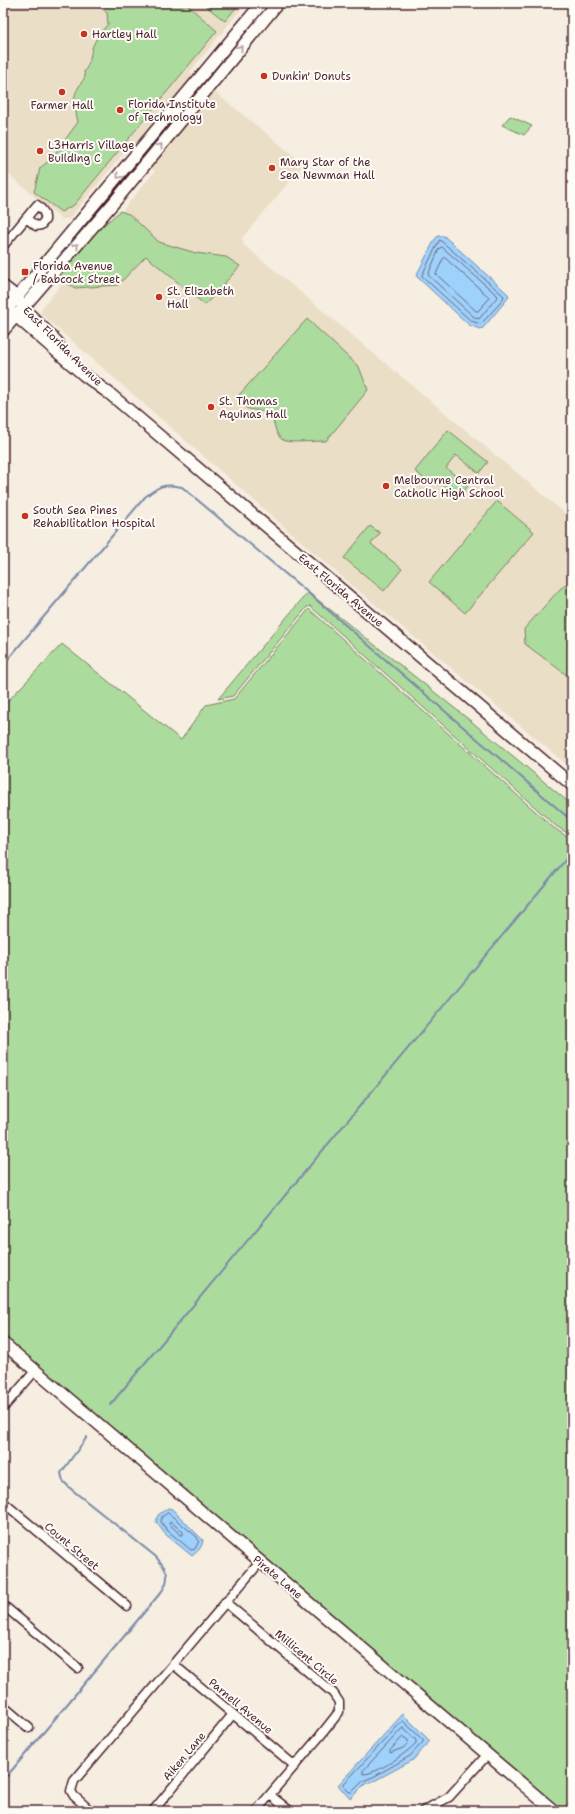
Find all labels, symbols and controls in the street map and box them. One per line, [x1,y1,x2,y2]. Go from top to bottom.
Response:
place label: Hartley Hall [92,27,158,42]
marker: Hartley Hall [79,29,89,39]
one-way arrow [236,46,243,53]
place label: Dunkin' Donuts [272,69,351,84]
marker: Dunkin' Donuts [259,71,269,81]
marker: Farmer Hall [57,87,67,97]
place label: Florida Institute of Technology [128,97,216,125]
place label: Farmer Hall [31,98,94,113]
marker: Florida Institute of Technology [115,105,125,115]
place label: L3Harris Village Building C [48,138,134,166]
one-way arrow [155,144,162,151]
marker: L3Harris Village Building C [35,146,45,156]
place label: Mary Star of the Sea Newman Hall [280,155,375,183]
marker: Mary Star of the Sea Newman Hall [267,163,277,173]
one-way arrow [116,171,123,178]
one-way arrow [71,243,79,251]
place label: Florida Avenue / Babcock Street [33,259,120,287]
marker: Florida Avenue / Babcock Street [20,267,30,277]
place label: St. Elizabeth Hall [167,284,234,312]
marker: St. Elizabeth Hall [154,292,164,302]
street label: East Florida Avenue [19,303,106,390]
place label: St. Thomas Aquinas Hall [219,394,287,422]
marker: St. Thomas Aquinas Hall [206,402,216,412]
place label: Melbourne Central Catholic High School [394,473,504,501]
marker: Melbourne Central Catholic High School [381,481,391,491]
place label: South Sea Pines Rehabilitation Hospital [33,503,156,531]
marker: South Sea Pines Rehabilitation Hospital [20,511,30,521]
street label: East Florida Avenue [295,550,387,631]
street label: Count Street [41,1519,102,1574]
street label: Pirate Lane [250,1552,306,1603]
street label: Millicent Circle [272,1626,342,1688]
street label: Parnell Avenue [205,1675,276,1738]
street label: Aiken Lane [160,1729,209,1784]

